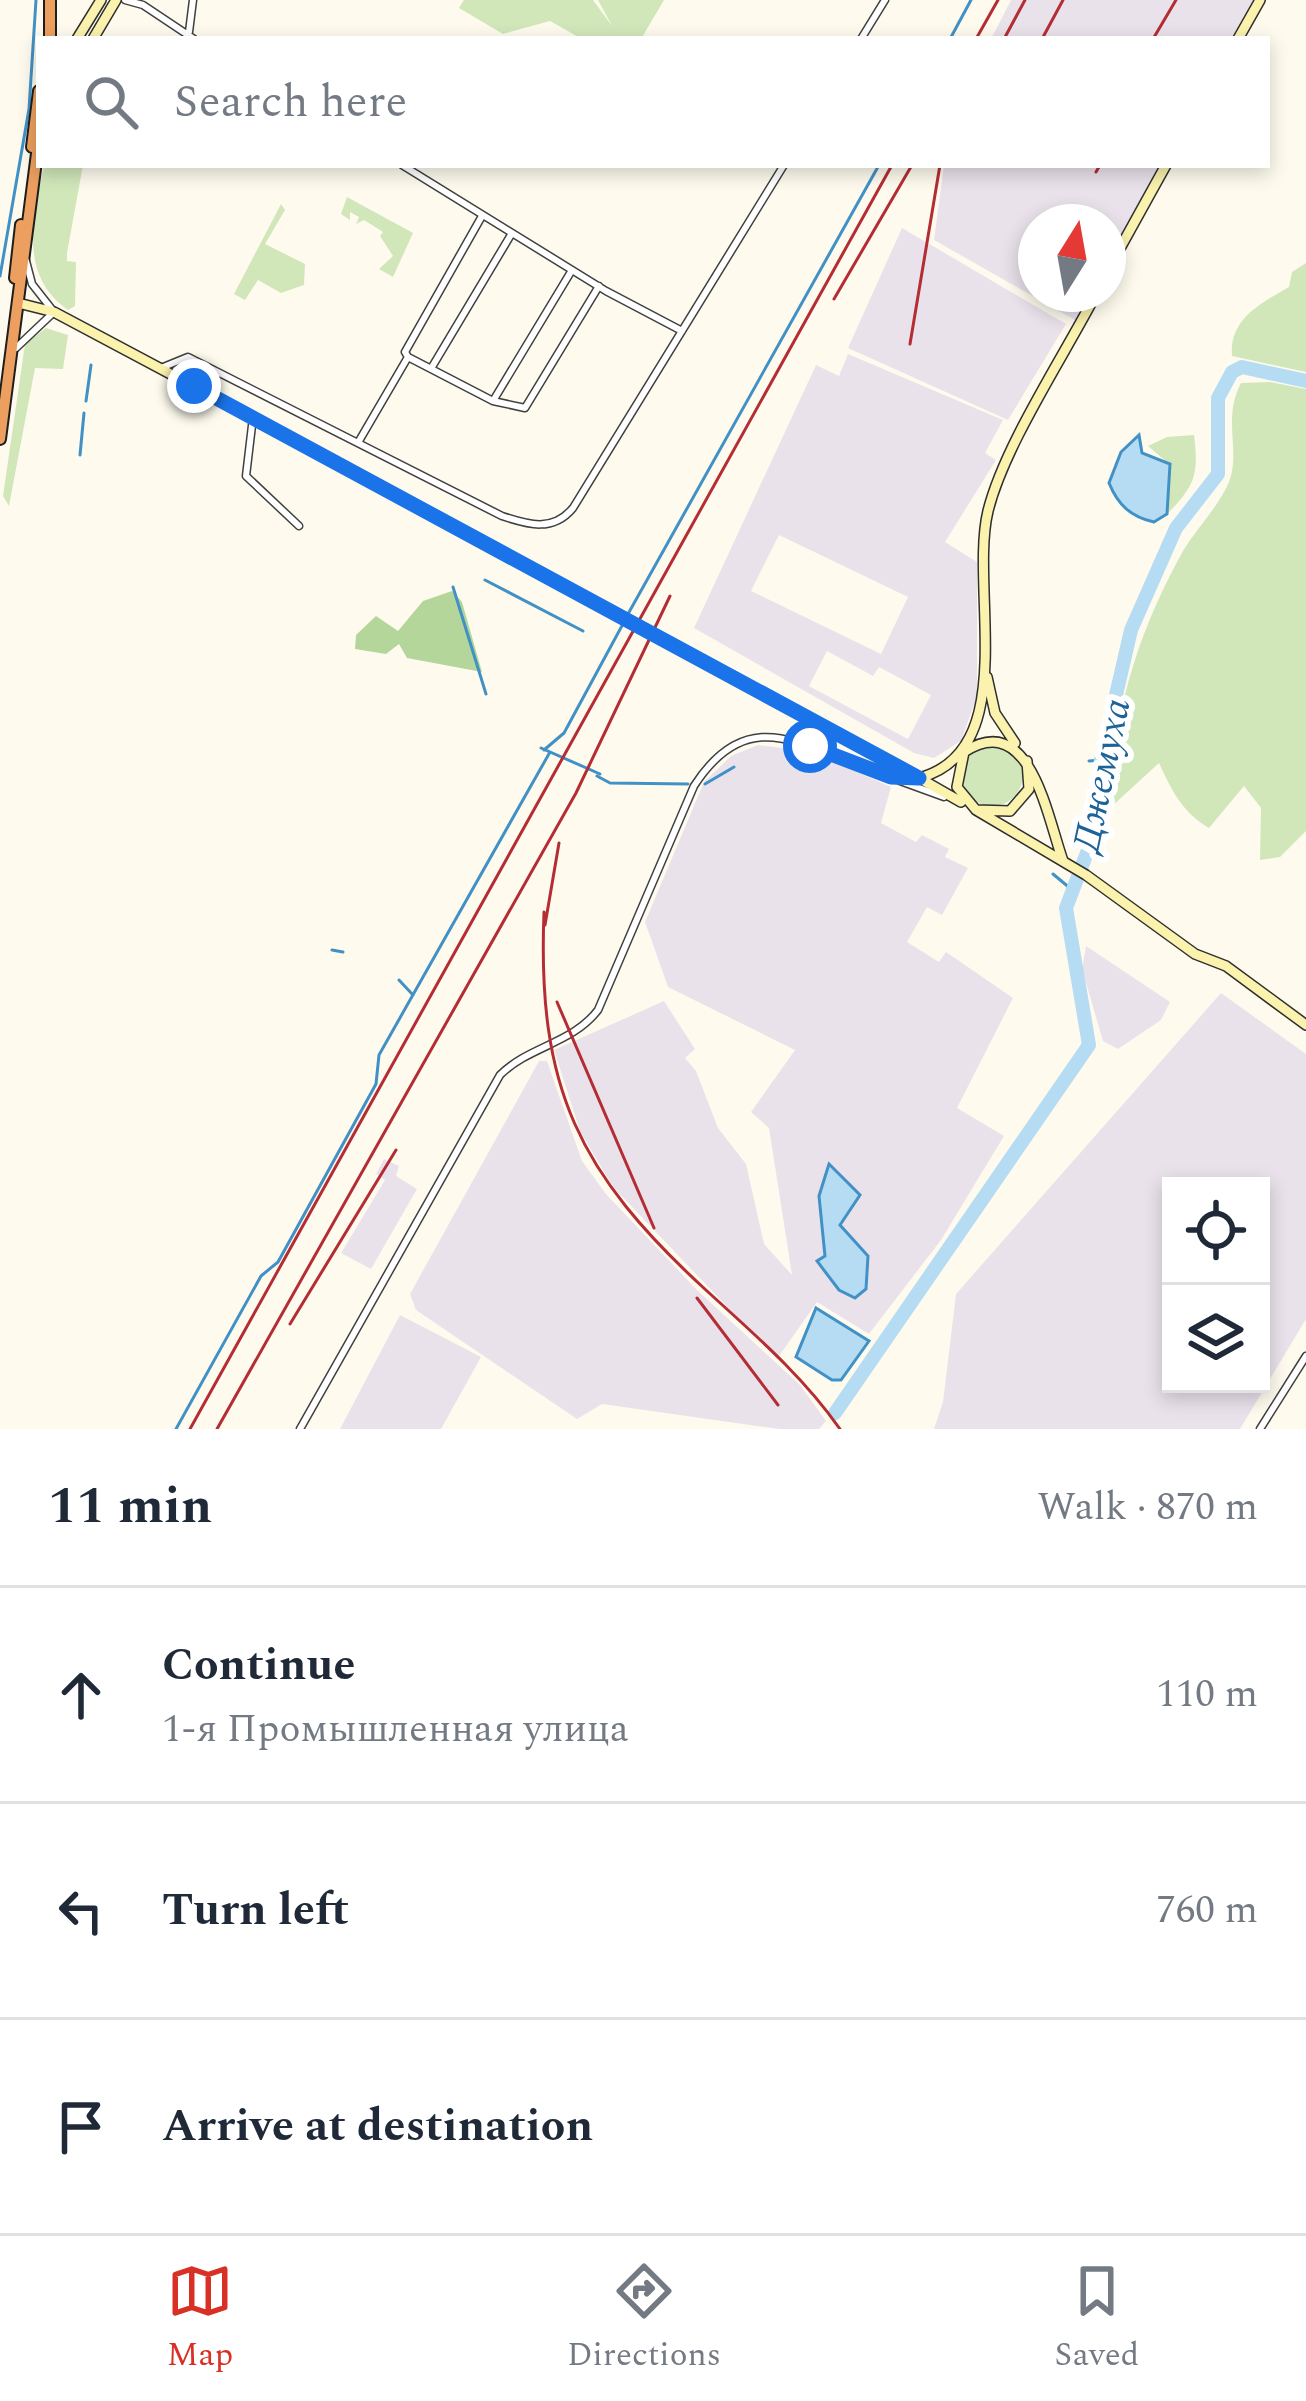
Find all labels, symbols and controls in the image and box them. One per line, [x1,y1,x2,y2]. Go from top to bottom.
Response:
search box [36,36,1270,168]
text: Search here [174,68,407,137]
icon: search [78,69,144,135]
north arrow [1018,204,1126,312]
route end [167,359,221,413]
water label: Джемуха [1057,693,1148,860]
route start [783,719,837,773]
map controls [1162,1177,1270,1393]
button: locate [1162,1177,1270,1285]
button: layers [1162,1285,1270,1393]
text: 11 min [48,1468,212,1546]
text: Walk · 870 m [1037,1478,1258,1537]
text: Continue [162,1631,355,1700]
icon: ahead [48,1662,114,1728]
text: 110 m [1156,1665,1258,1724]
text: 1-я Промышленная улица [162,1700,629,1759]
text: Turn left [162,1876,349,1945]
icon: left [48,1878,114,1944]
text: 760 m [1156,1881,1258,1940]
text: Arrive at destination [162,2092,593,2161]
icon: arrive [48,2094,114,2160]
tab: Map [167,2258,233,2380]
tab: Directions [567,2258,721,2380]
tab: Saved [1055,2258,1139,2380]

